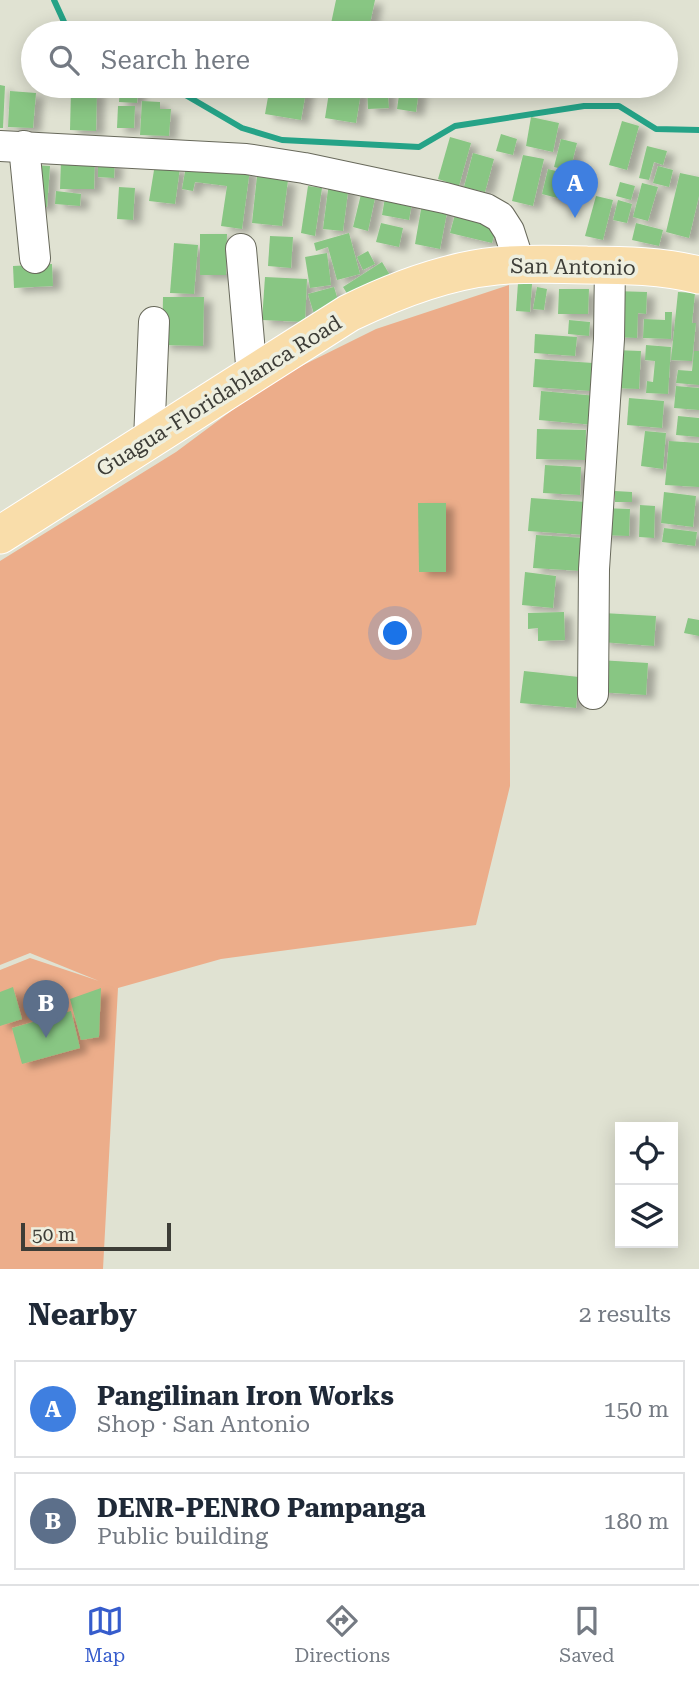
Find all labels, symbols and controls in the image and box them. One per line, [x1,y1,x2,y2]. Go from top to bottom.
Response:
search box [21,21,678,98]
icon: search [45,41,83,79]
text: Search here [101,45,250,75]
pin: A [552,160,598,218]
street label: San Antonio [510,254,636,280]
street label: Guagua-Floridablanca Road [92,310,346,481]
your location [378,616,412,650]
pin: B [23,980,69,1038]
map controls [615,1122,678,1248]
button: locate [615,1122,678,1185]
button: layers [615,1185,678,1248]
scale bar [21,1220,172,1252]
text: 50 m [32,1223,75,1246]
text: Nearby [28,1297,137,1332]
text: 2 results [579,1301,671,1328]
text: Pangilinan Iron Works [97,1381,394,1411]
text: A [45,1396,61,1423]
text: 150 m [604,1396,669,1423]
text: Shop · San Antonio [97,1411,310,1438]
text: DENR-PENRO Pampanga [97,1493,426,1523]
text: B [45,1508,61,1535]
text: 180 m [604,1508,669,1535]
text: Public building [97,1523,268,1550]
tab: Map [85,1602,125,1667]
tab: Directions [294,1602,390,1667]
tab: Saved [559,1602,614,1667]

